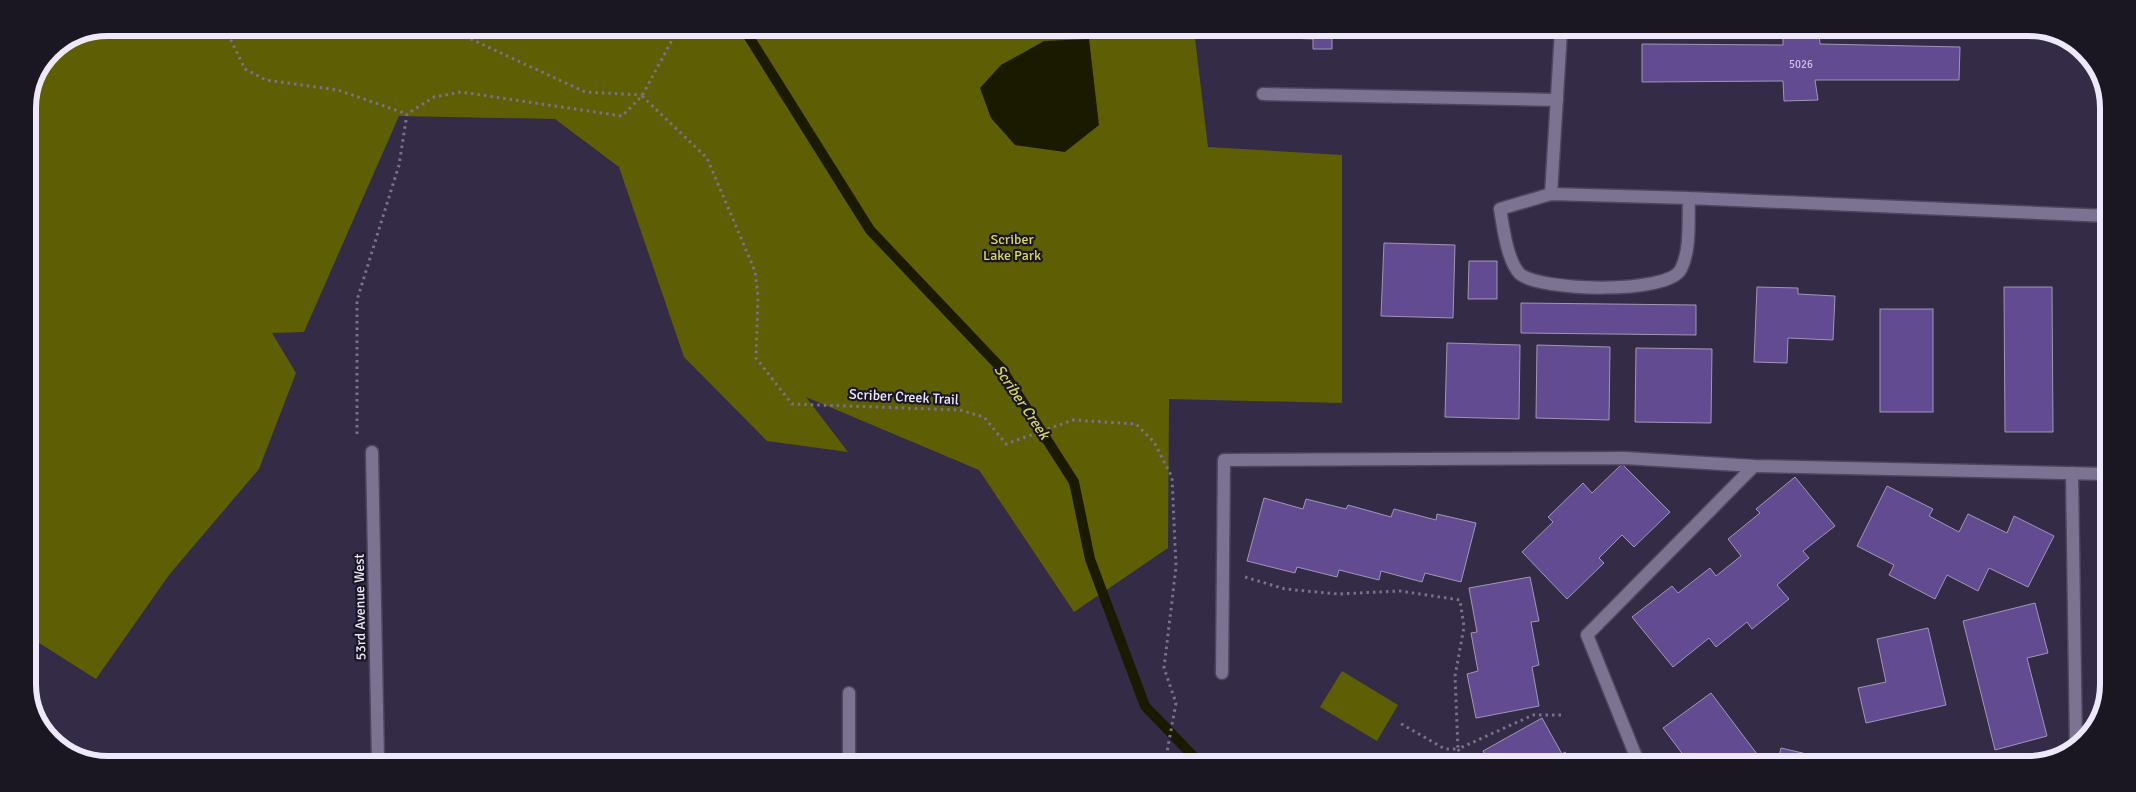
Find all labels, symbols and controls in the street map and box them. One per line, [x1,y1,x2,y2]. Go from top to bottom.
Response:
house number: 5026 [1789,58,1813,71]
park label: Scriber Lake Park [983,231,1041,264]
water label: Scriber Creek [990,361,1054,444]
street label: Scriber Creek Trail [849,386,959,408]
street label: 53rd Avenue West [351,553,369,661]

